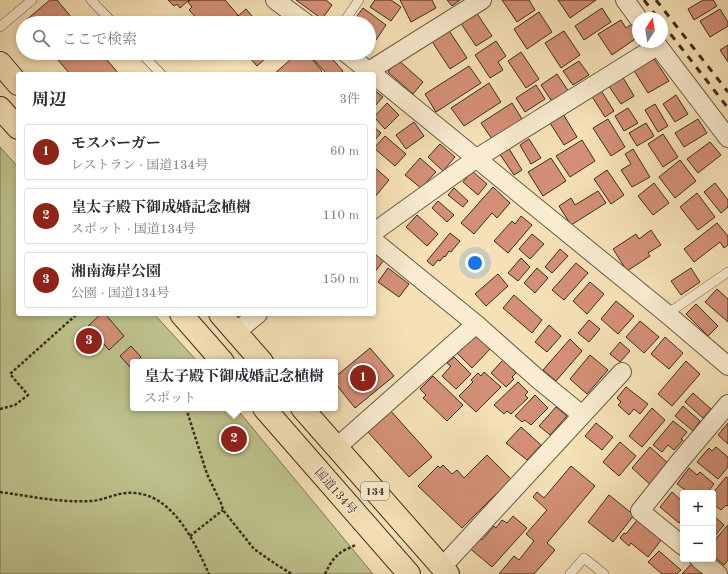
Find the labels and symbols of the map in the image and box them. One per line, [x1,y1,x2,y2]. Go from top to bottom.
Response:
north arrow [632,12,668,48]
your location [465,253,485,273]
pin: 3 [76,326,102,356]
pin: 1 [350,363,376,393]
pin: 2 [221,424,247,454]
street label: 国道134号 [312,465,360,517]
road number: 134 [361,482,389,500]

